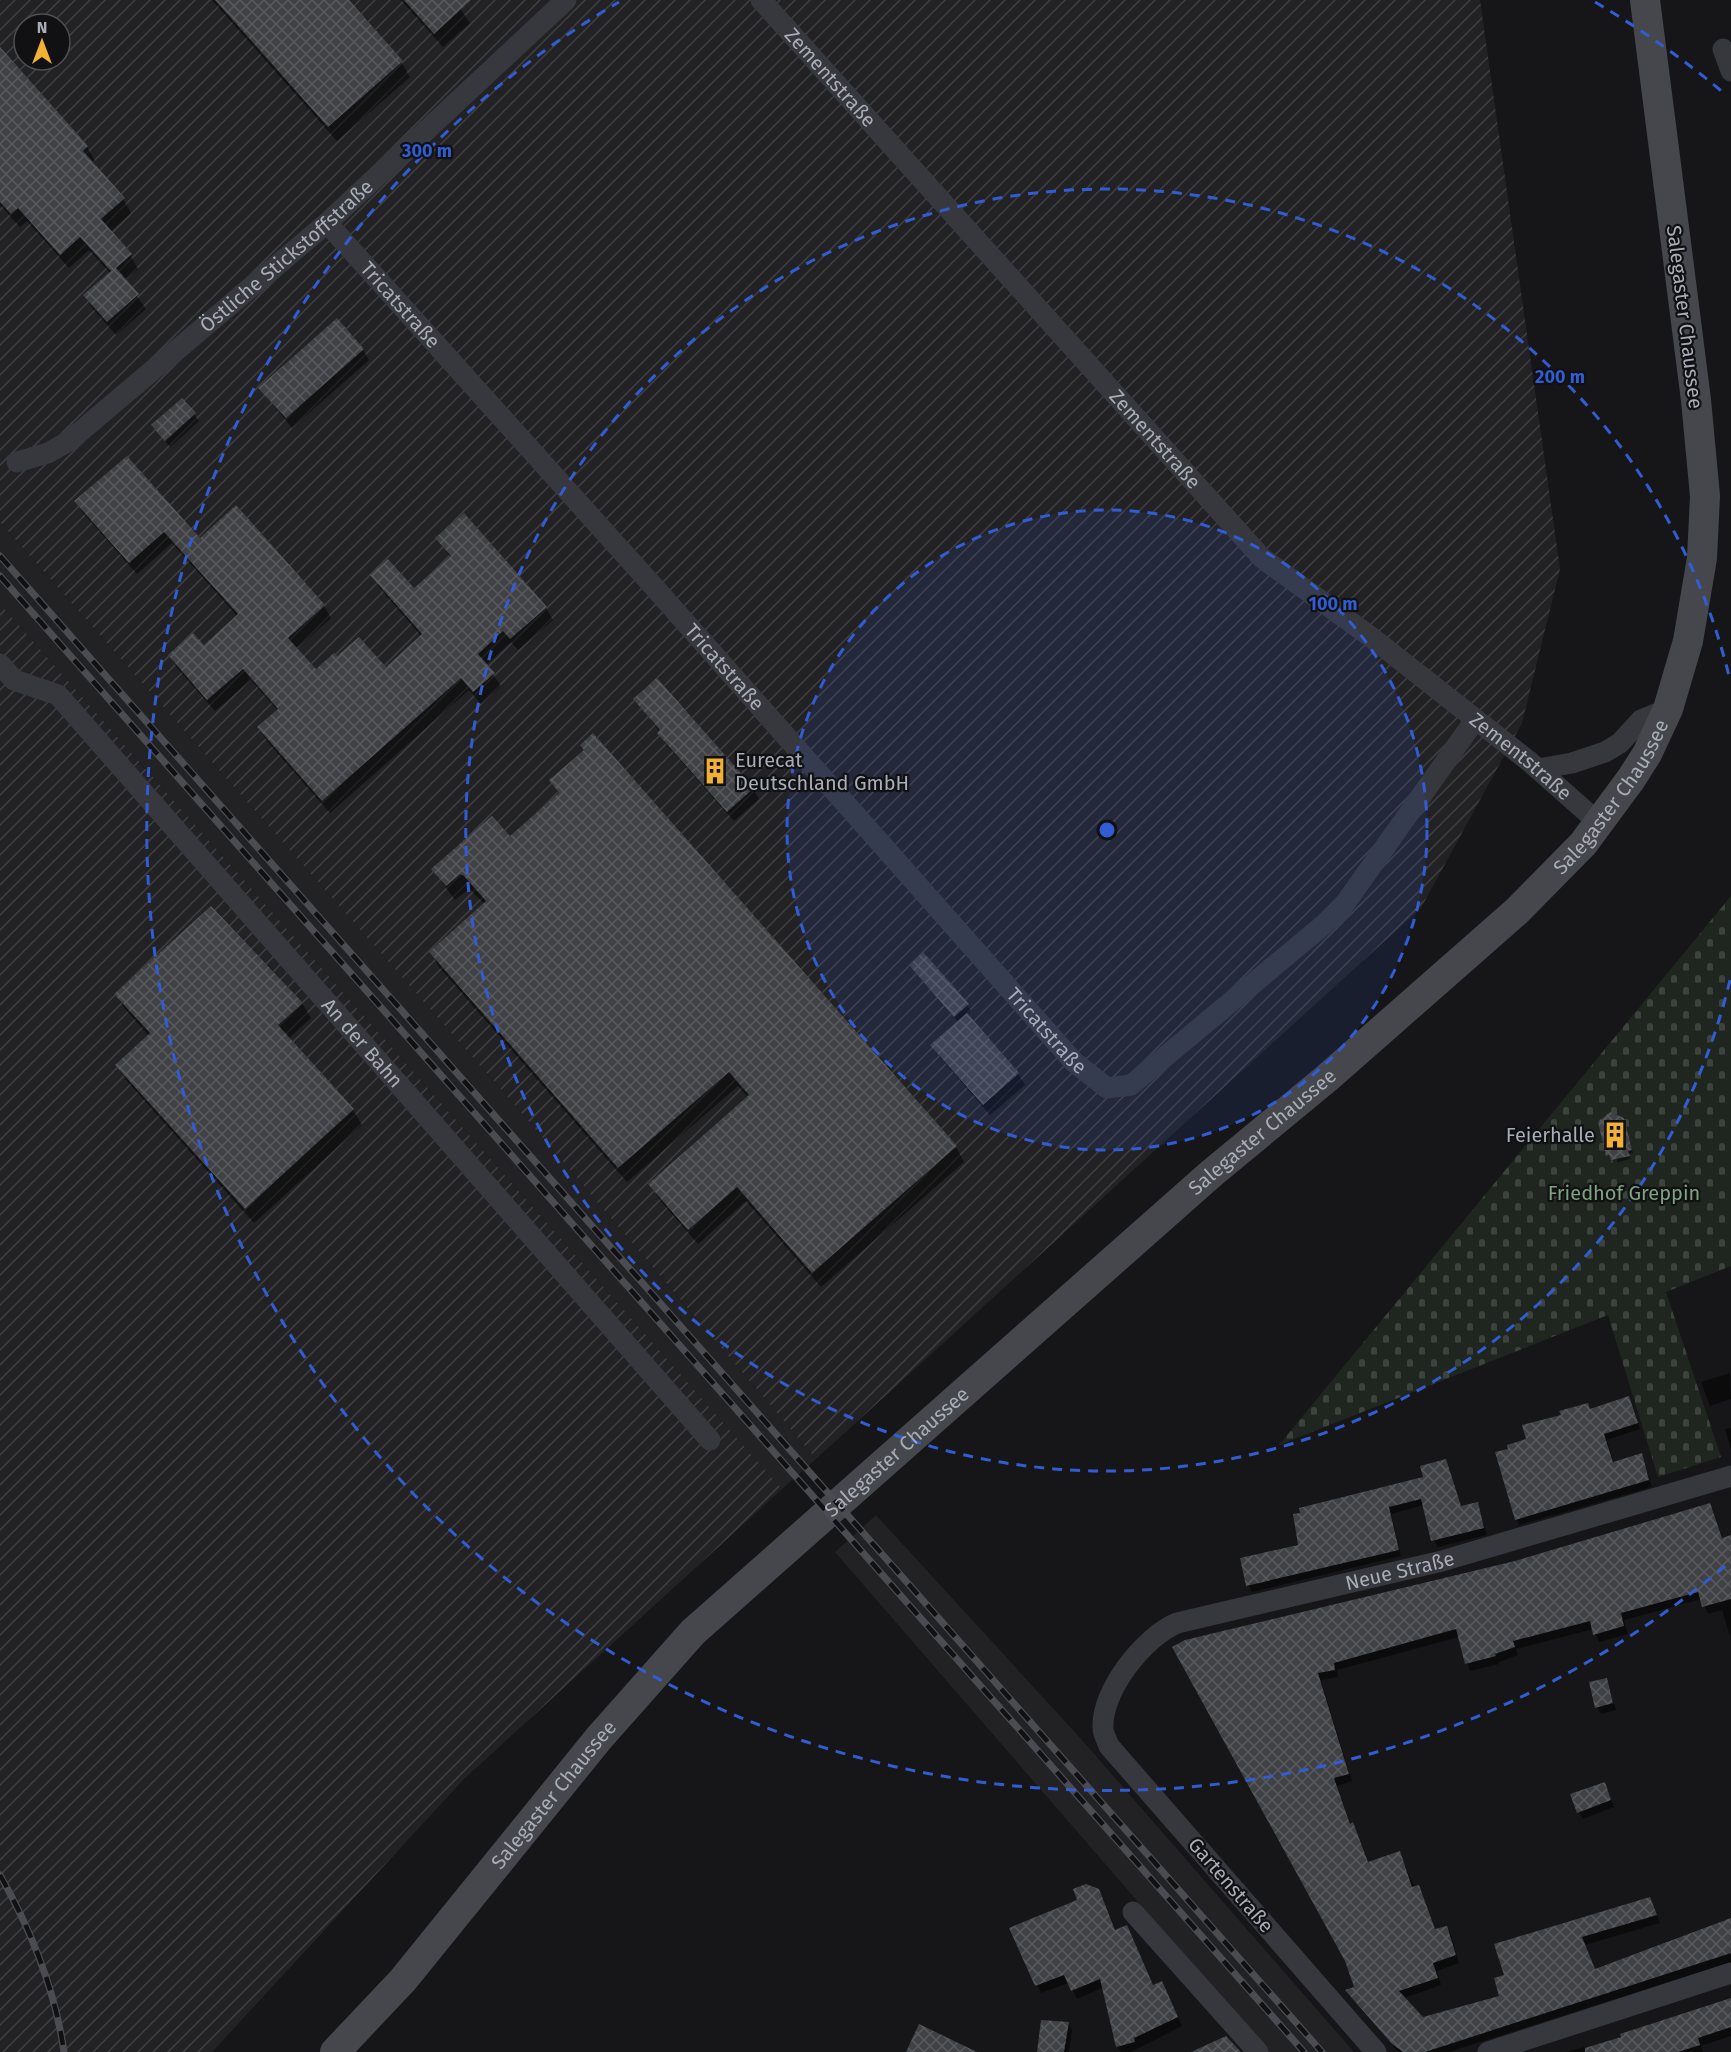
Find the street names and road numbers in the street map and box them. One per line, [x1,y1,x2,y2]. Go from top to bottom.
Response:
street label: Zementstraße [780,23,881,132]
street label: Östliche Stickstoffstraße [195,174,378,337]
street label: Salegaster Chaussee [1662,224,1708,410]
street label: Tricatstraße [356,257,445,353]
street label: Zementstraße [1104,384,1206,494]
street label: Tricatstraße [680,619,769,715]
street label: Zementstraße [1465,707,1577,805]
street label: Salegaster Chaussee [1548,716,1673,879]
street label: Tricatstraße [1002,983,1091,1079]
street label: An der Bahn [317,993,408,1093]
street label: Salegaster Chaussee [1184,1064,1341,1200]
street label: Salegaster Chaussee [820,1382,974,1522]
street label: Neue Straße [1343,1546,1457,1595]
street label: Salegaster Chaussee [486,1715,621,1874]
street label: Gartenstraße [1183,1833,1279,1937]

